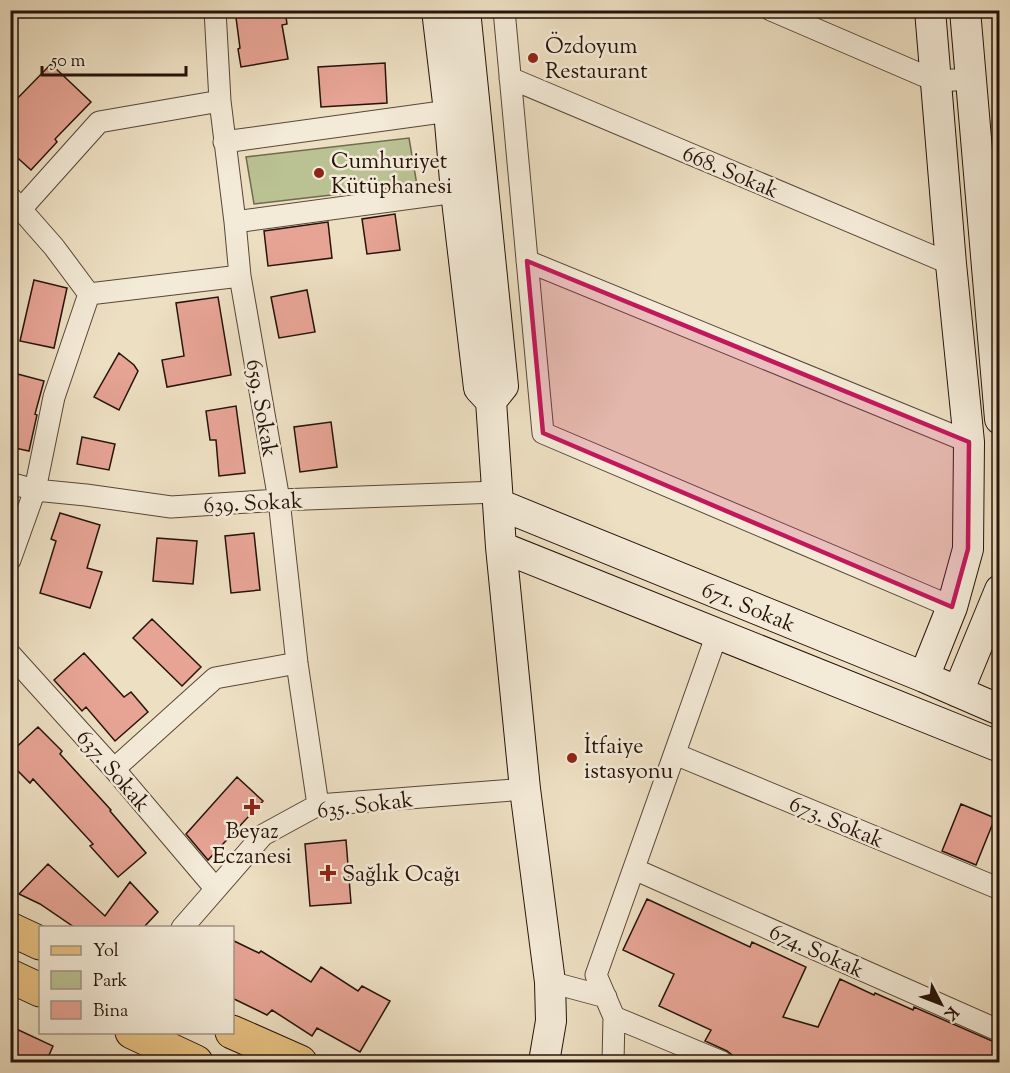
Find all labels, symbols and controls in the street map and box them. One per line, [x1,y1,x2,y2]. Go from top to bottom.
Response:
place label: Özdoyum Restaurant [545,31,648,89]
scale bar [42,39,186,77]
text: 50 m [50,49,86,75]
marker: Özdoyum Restaurant [526,51,540,65]
street label: 668. Sokak [677,139,783,208]
place label: Cumhuriyet Kütüphanesi [331,147,452,204]
marker: Cumhuriyet Kütüphanesi [312,166,326,180]
street label: 659. Sokak [236,357,284,460]
street label: 639. Sokak [203,486,304,524]
street label: 671. Sokak [696,575,800,642]
street label: 637. Sokak [67,724,156,820]
place label: İtfaiye istasyonu [584,732,674,789]
marker: İtfaiye istasyonu [565,751,579,765]
street label: 635. Sokak [315,785,415,829]
street label: 673. Sokak [783,789,888,858]
marker: Beyaz Eczanesi [245,800,259,814]
place label: Beyaz Eczanesi [212,817,292,874]
place label: Sağlık Ocağı [342,860,460,892]
marker: Sağlık Ocağı [319,864,337,882]
street label: 674. Sokak [763,918,868,988]
legend [39,926,234,1034]
text: Yol [93,939,119,965]
text: Park [93,969,128,995]
north arrow [911,974,971,1034]
text: Bina [93,999,128,1025]
text: K [938,1000,963,1025]

